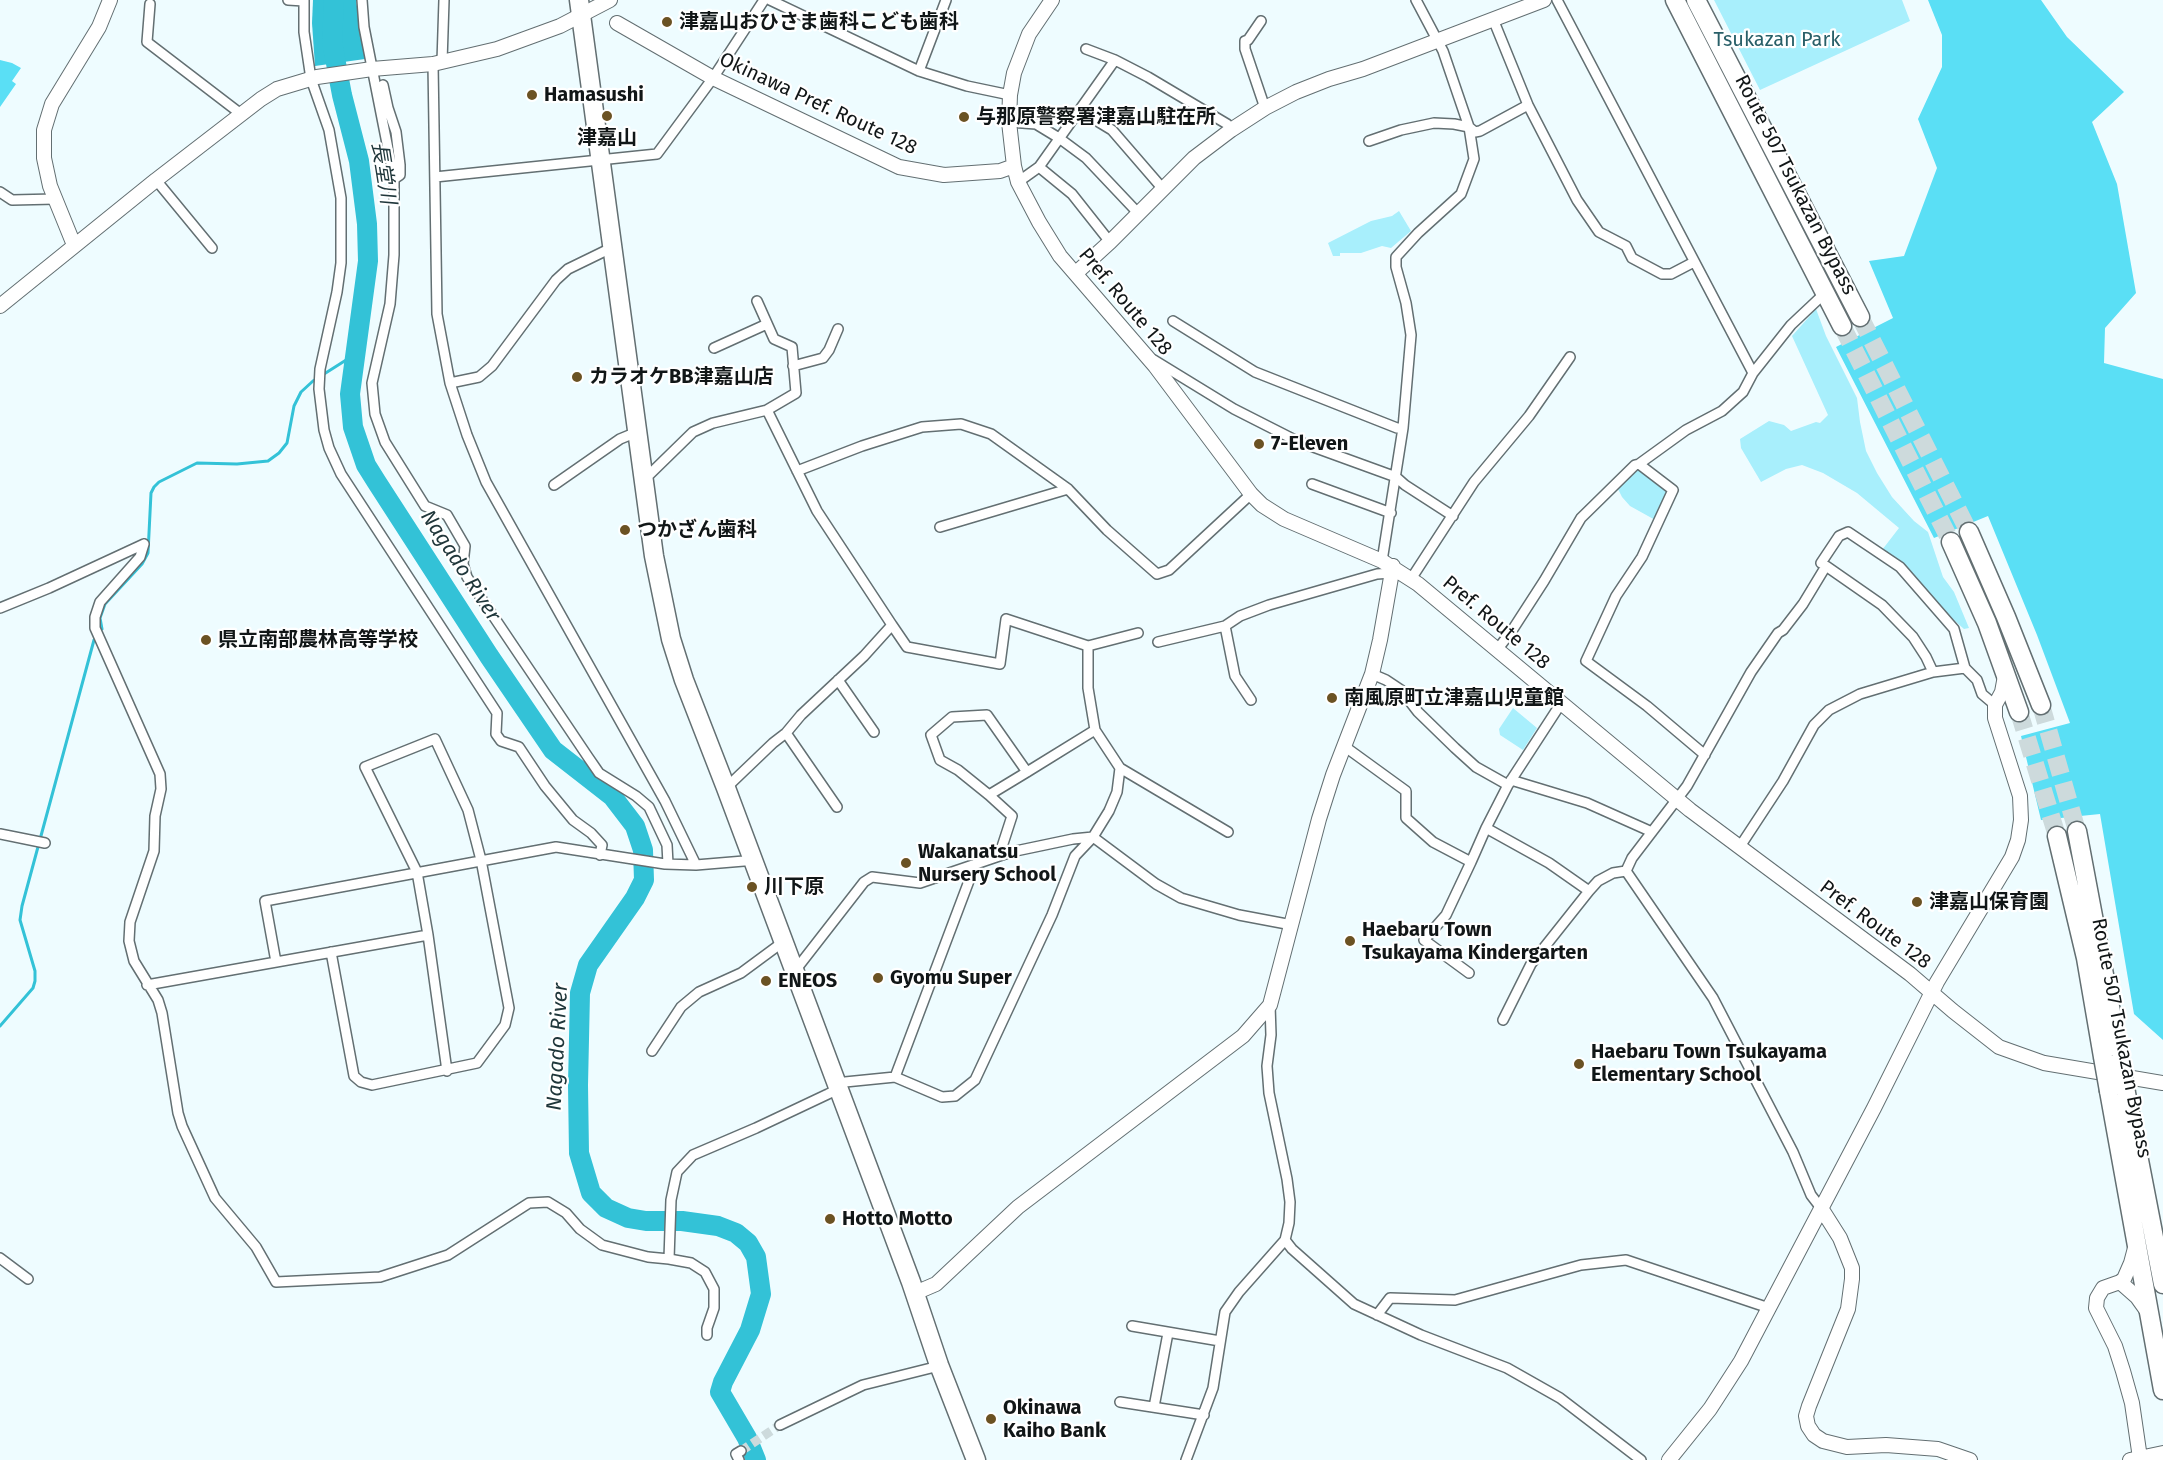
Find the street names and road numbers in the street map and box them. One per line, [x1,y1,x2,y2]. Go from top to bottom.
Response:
street label: Okinawa Pref. Route 128 [715,48,921,160]
street label: Route 507 Tsukazan Bypass [1729,71,1861,299]
street label: Pref. Route 128 [1073,243,1177,361]
street label: Pref. Route 128 [1437,571,1555,675]
street label: Pref. Route 128 [1815,875,1935,975]
street label: Route 507 Tsukazan Bypass [2086,916,2156,1160]

